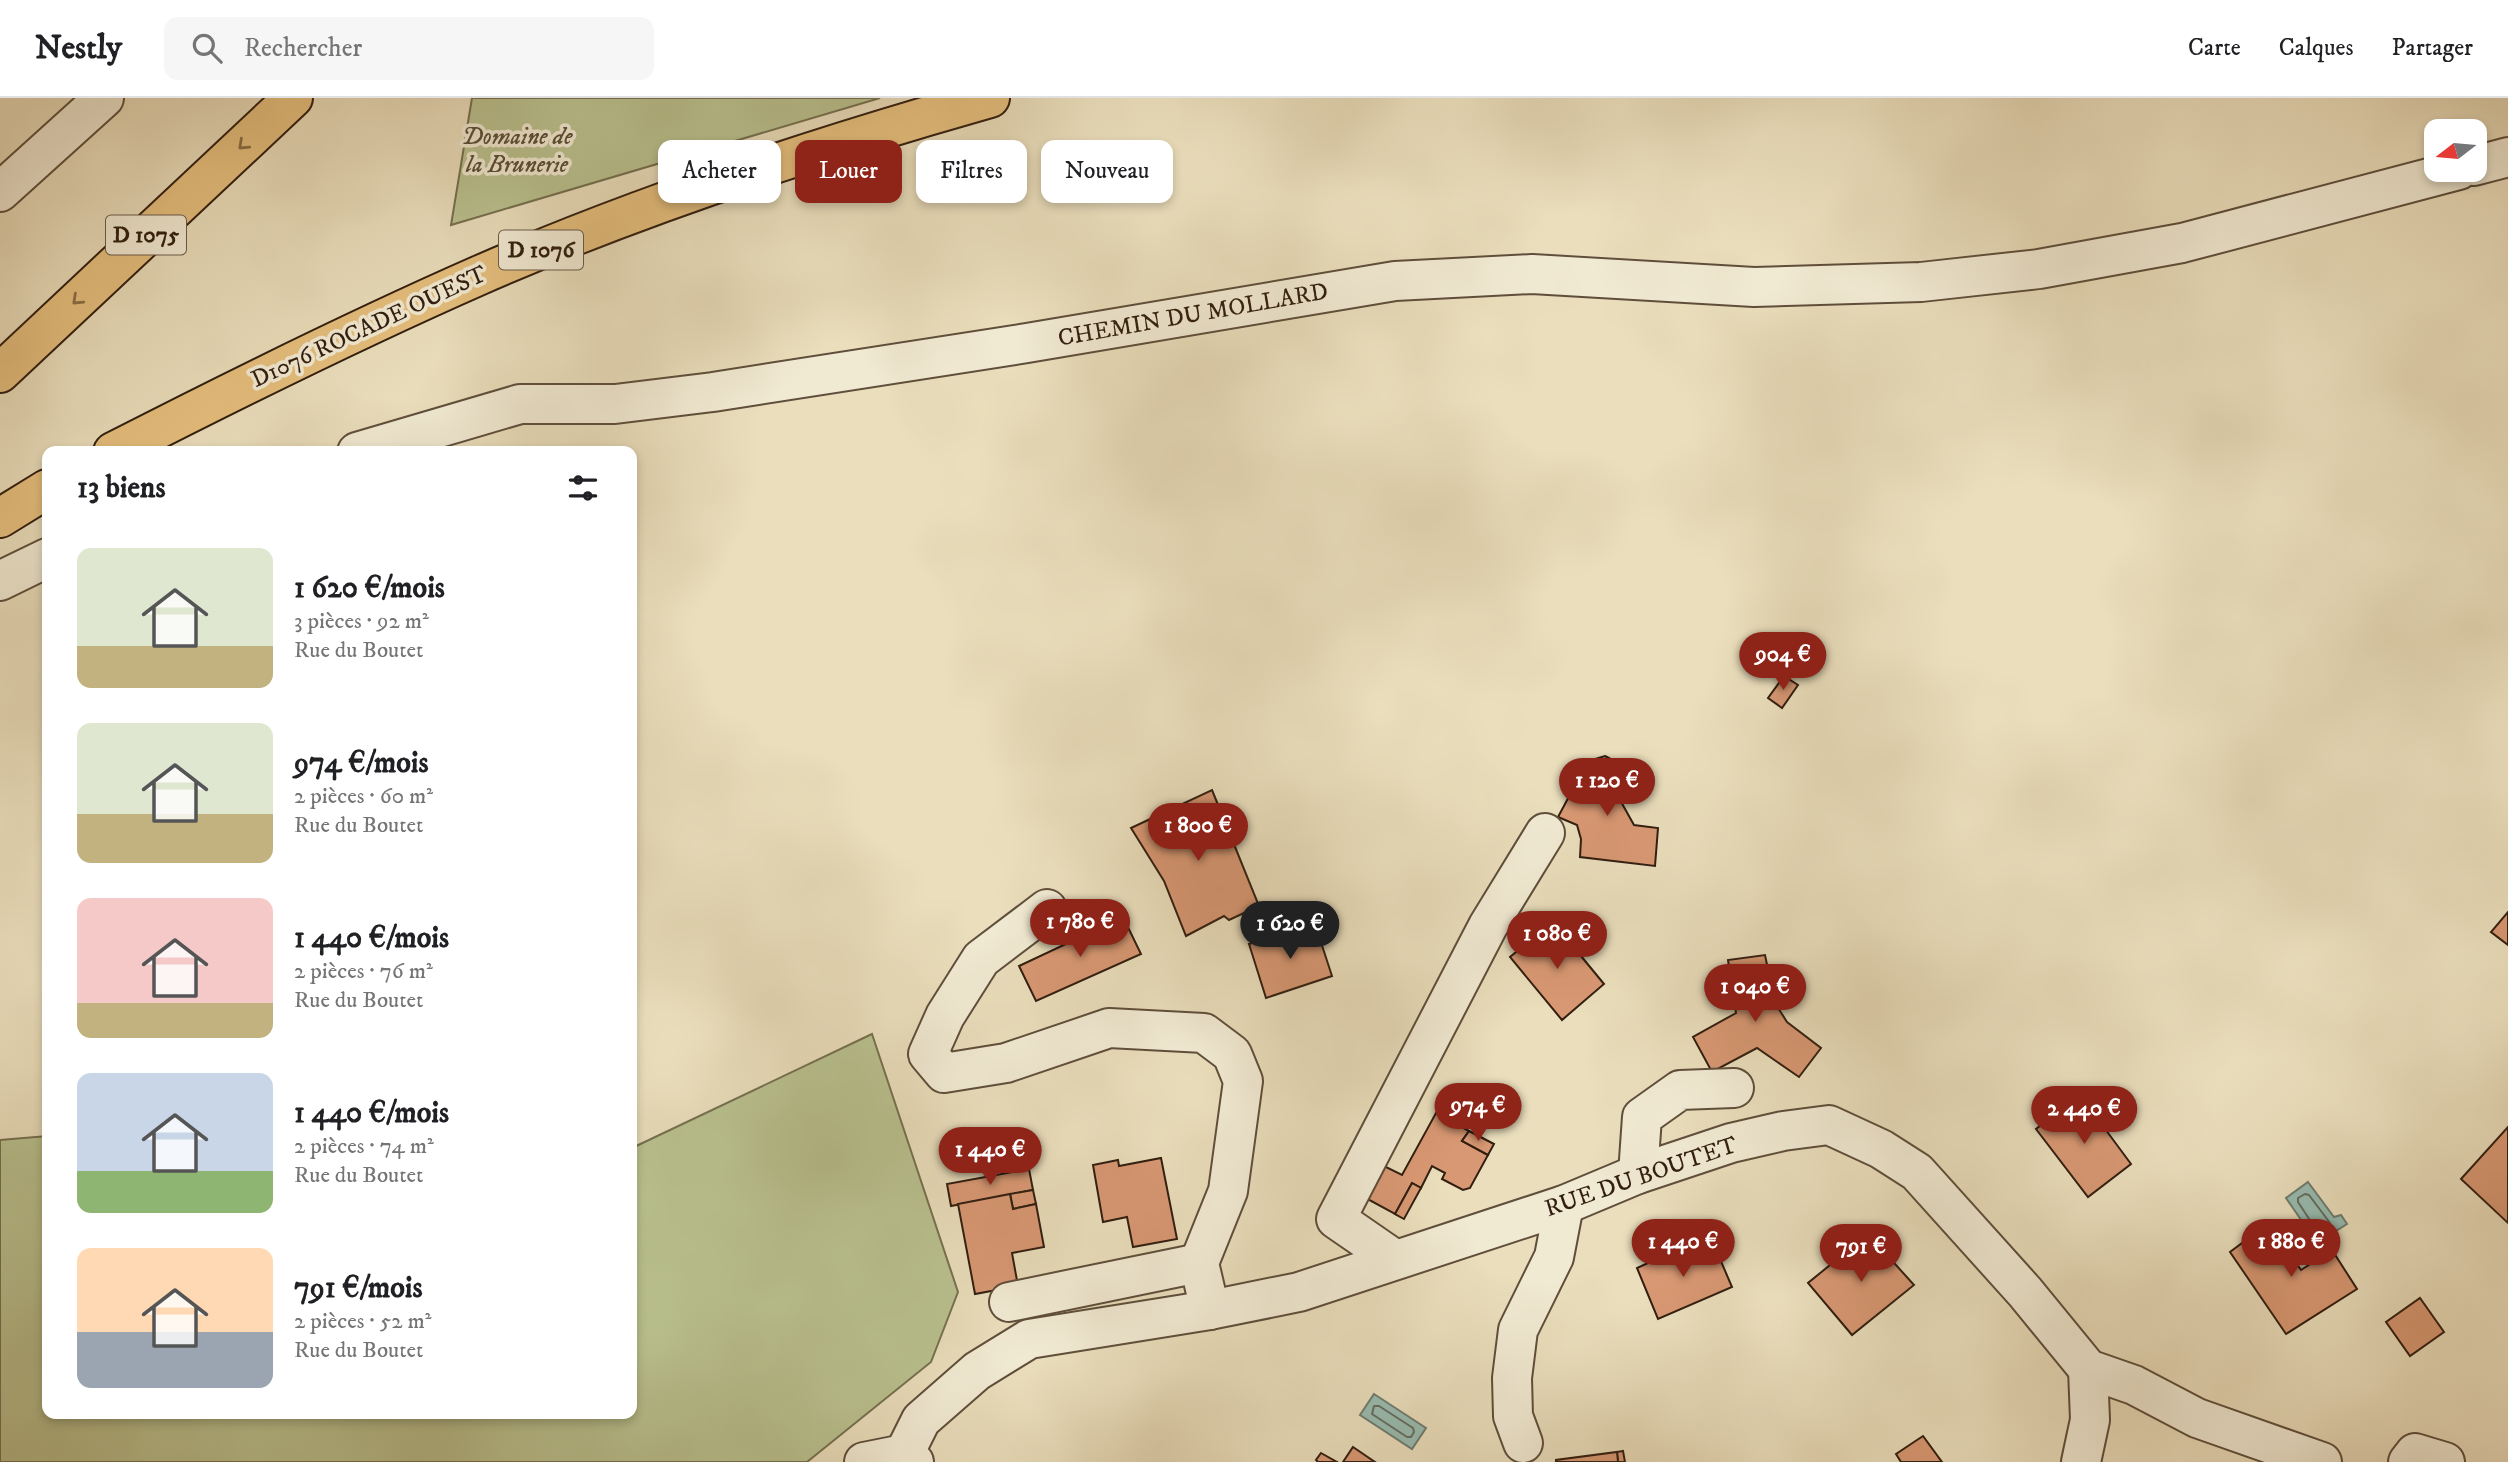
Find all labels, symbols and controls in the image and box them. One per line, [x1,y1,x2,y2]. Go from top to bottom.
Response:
search box [164,17,654,80]
text: Nestly [35,28,122,69]
icon: search [188,29,226,67]
text: Rechercher [244,32,362,65]
text: Carte [2188,33,2241,63]
text: Calques [2279,33,2354,63]
text: Partager [2392,33,2473,63]
north arrow [2424,119,2487,182]
map controls [2424,119,2487,182]
park label: Domaine de la Brunerie [462,122,573,180]
one-way arrow [238,136,251,149]
chip: Acheter [658,140,781,203]
chip: Louer [795,140,902,203]
chip: Filtres [916,140,1027,203]
chip: Nouveau [1041,140,1173,203]
road number: D 1075 [106,216,186,254]
road number: D 1076 [499,230,583,270]
street label: D1076 ROCADE OUEST [246,259,492,395]
street label: CHEMIN DU MOLLARD [1056,276,1330,354]
one-way arrow [72,292,85,305]
icon: filters [564,469,602,507]
text: 13 biens [77,470,166,507]
text: 1 620 €/mois [294,570,445,607]
icon: home [133,576,217,660]
text: 3 pièces · 92 m² [294,607,429,636]
pin: 904 € [1734,632,1832,692]
text: Rue du Boutet [294,636,423,665]
text: 904 € [1755,640,1811,669]
text: 974 €/mois [294,745,429,782]
icon: home [133,751,217,835]
pin: 1 120 € [1542,758,1672,818]
text: 1 120 € [1575,766,1639,795]
text: 2 pièces · 60 m² [294,782,433,811]
pin: 1 800 € [1133,804,1263,863]
text: Rue du Boutet [294,811,423,840]
text: 1 800 € [1164,811,1232,840]
pin: 1 780 € [1015,900,1145,959]
pin: 1 620 € [1225,902,1355,961]
text: 1 780 € [1046,907,1114,936]
text: 1 620 € [1256,909,1324,938]
pin: 1 080 € [1492,912,1622,971]
text: 1 080 € [1523,919,1591,948]
text: 1 440 €/mois [294,920,449,957]
icon: home [133,926,217,1010]
text: 2 pièces · 76 m² [294,957,433,986]
pin: 1 040 € [1690,964,1820,1024]
text: 1 040 € [1720,972,1790,1001]
text: Rue du Boutet [294,986,423,1015]
pin: 974 € [1429,1084,1527,1143]
pin: 2 440 € [2019,1086,2149,1146]
text: 974 € [1451,1091,1505,1120]
text: 2 440 € [2047,1094,2121,1123]
text: 1 440 €/mois [294,1095,449,1132]
icon: home [133,1101,217,1185]
pin: 1 440 € [925,1128,1055,1187]
street label: RUE DU BOUTET [1541,1130,1741,1224]
text: 2 pièces · 74 m² [294,1132,434,1161]
text: 1 440 € [955,1135,1025,1164]
text: Rue du Boutet [294,1161,423,1190]
pin: 1 440 € [1618,1220,1748,1279]
pin: 1 880 € [2226,1220,2356,1279]
pin: 791 € [1812,1224,1910,1284]
text: 1 440 € [1648,1227,1718,1256]
text: 1 880 € [2257,1227,2325,1256]
text: 791 € [1836,1232,1886,1261]
text: 791 €/mois [294,1270,423,1307]
icon: home [133,1276,217,1360]
text: 2 pièces · 52 m² [294,1307,431,1336]
text: Rue du Boutet [294,1336,423,1365]

